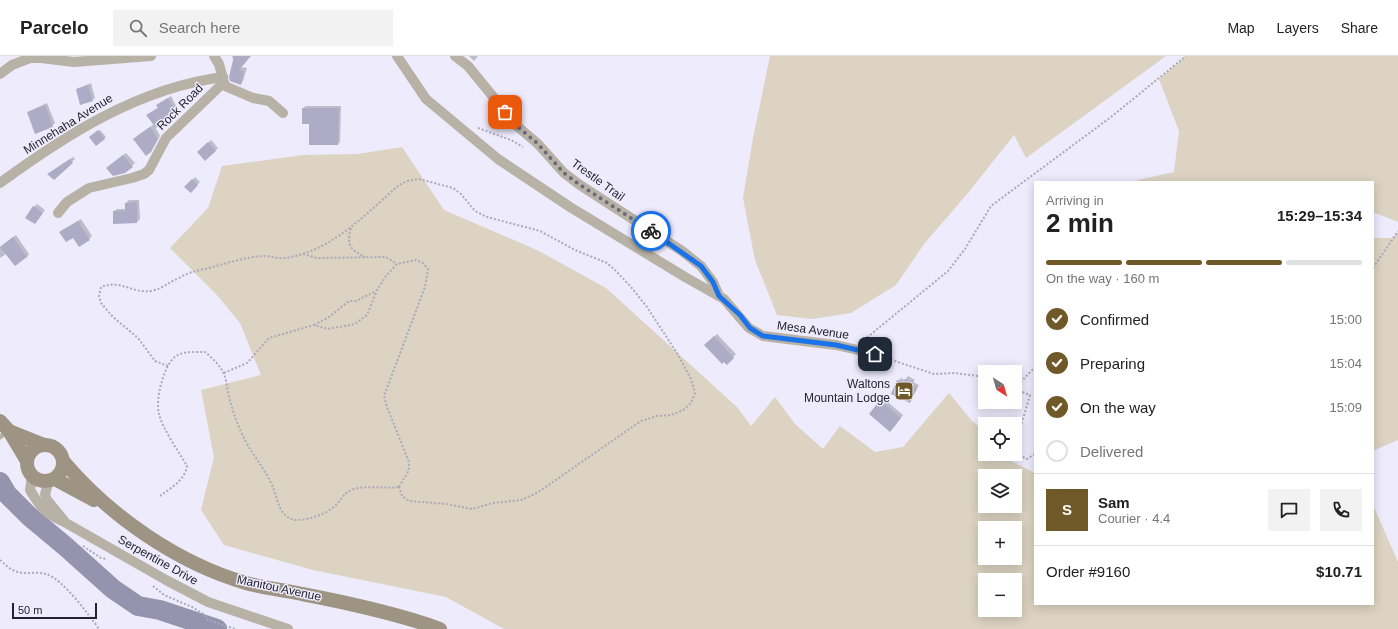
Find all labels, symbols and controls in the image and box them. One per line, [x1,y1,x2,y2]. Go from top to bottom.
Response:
search box [113,10,393,46]
text: Parcelo [20,17,89,38]
icon: search [127,17,149,39]
text: Search here [159,19,240,36]
text: Map [1227,20,1255,36]
text: Layers [1277,20,1319,36]
text: Share [1341,20,1378,36]
street label: Rock Road [154,81,206,133]
street label: Minnehaha Avenue [21,91,115,157]
pin [488,95,522,129]
icon: bag [494,101,516,123]
street label: Trestle Trail [569,156,627,204]
text: Arriving in [1046,193,1104,208]
text: 15:29–15:34 [1277,207,1362,224]
text: 2 min [1046,208,1114,238]
courier [631,211,671,251]
icon: bike [640,220,662,242]
text: On the way · 160 m [1046,271,1159,286]
icon: check [1046,308,1068,330]
text: Confirmed [1080,311,1149,328]
text: 15:00 [1329,312,1362,327]
street label: Mesa Avenue [776,318,850,342]
pin [858,337,892,371]
icon: home [864,343,886,365]
icon: check [1046,352,1068,374]
text: Preparing [1080,355,1145,372]
text: 15:04 [1329,356,1362,371]
north arrow [978,365,1022,409]
map controls [978,365,1022,617]
place label: Waltons Mountain Lodge [804,377,890,405]
hotel icon: Waltons Mountain Lodge [893,380,915,402]
icon: check [1046,396,1068,418]
text: On the way [1080,399,1156,416]
text: 15:09 [1329,400,1362,415]
button: locate [978,417,1022,461]
text: Delivered [1080,443,1143,460]
button: layers [978,469,1022,513]
button: chat [1268,489,1310,531]
button: phone [1320,489,1362,531]
text: Sam [1098,494,1130,511]
text: S [1062,501,1072,518]
text: Courier · 4.4 [1098,511,1170,526]
button: + [978,521,1022,565]
street label: Serpentine Drive [116,532,201,588]
text: Order #9160 [1046,563,1130,580]
text: $10.71 [1316,563,1362,580]
street label: Manitou Avenue [236,572,323,604]
button: − [978,573,1022,617]
scale bar [12,601,97,620]
text: 50 m [18,604,42,616]

